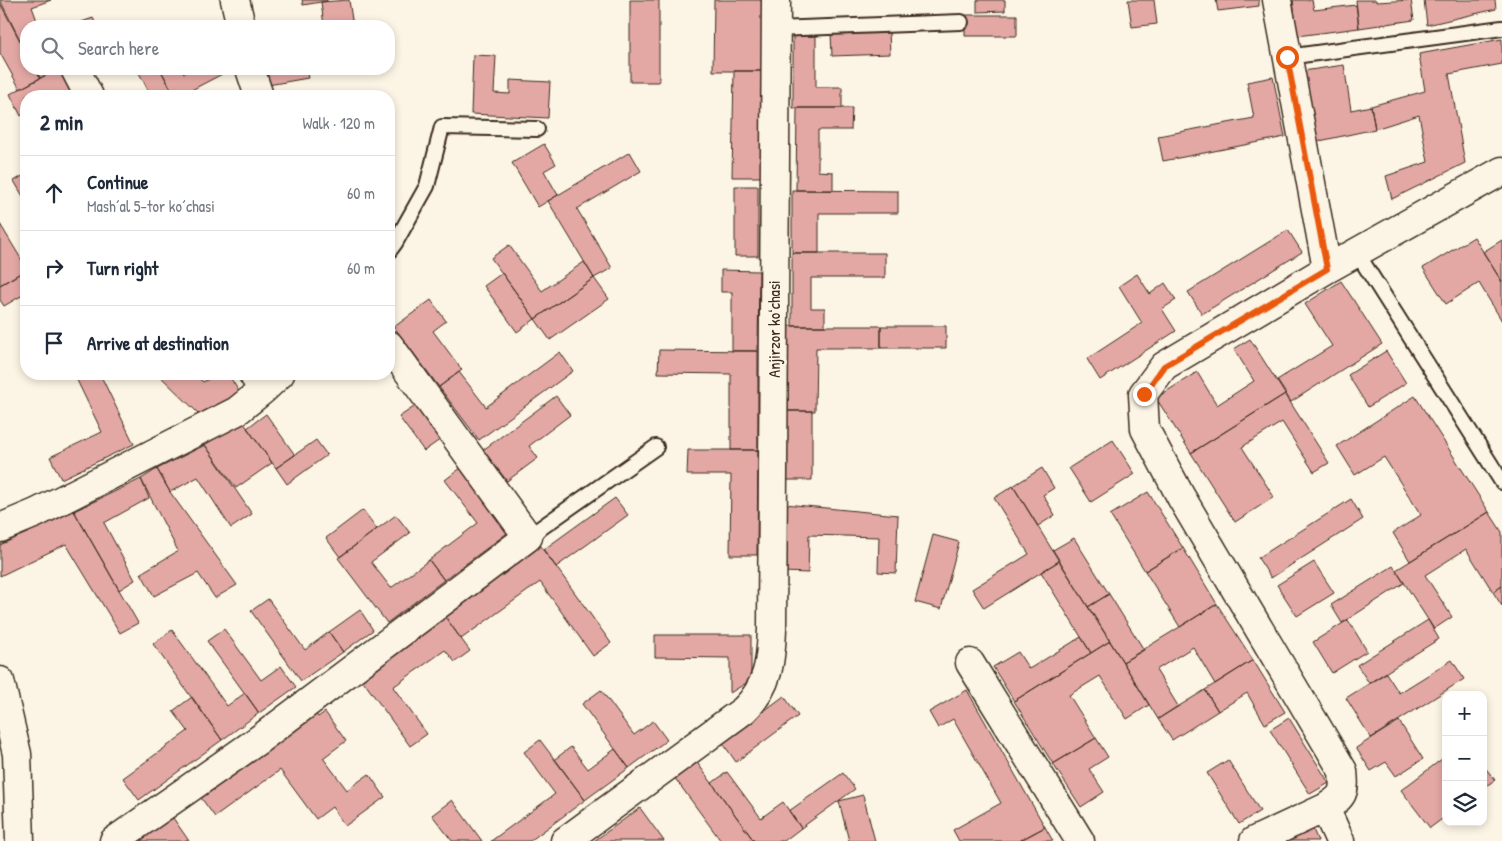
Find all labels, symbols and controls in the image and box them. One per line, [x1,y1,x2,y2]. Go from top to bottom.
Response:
search box [20,20,395,75]
icon: search [38,34,66,62]
text: Search here [78,35,159,61]
route start [1276,46,1299,69]
text: 2 min [40,108,83,137]
text: Walk · 120 m [302,112,375,134]
text: Continue [87,169,148,195]
icon: ahead [40,179,68,207]
text: 60 m [347,182,375,204]
text: Mashʼal 5-tor koʼchasi [87,195,215,217]
icon: right [40,254,68,282]
text: Turn right [87,255,158,281]
text: 60 m [347,257,375,279]
street label: Anjirzor koʻchasi [763,280,785,378]
icon: arrive [40,329,68,357]
text: Arrive at destination [87,330,229,356]
route end [1133,383,1156,406]
map controls [1442,691,1487,826]
button: + [1442,691,1487,736]
button: − [1442,736,1487,781]
button: layers [1442,781,1487,826]

